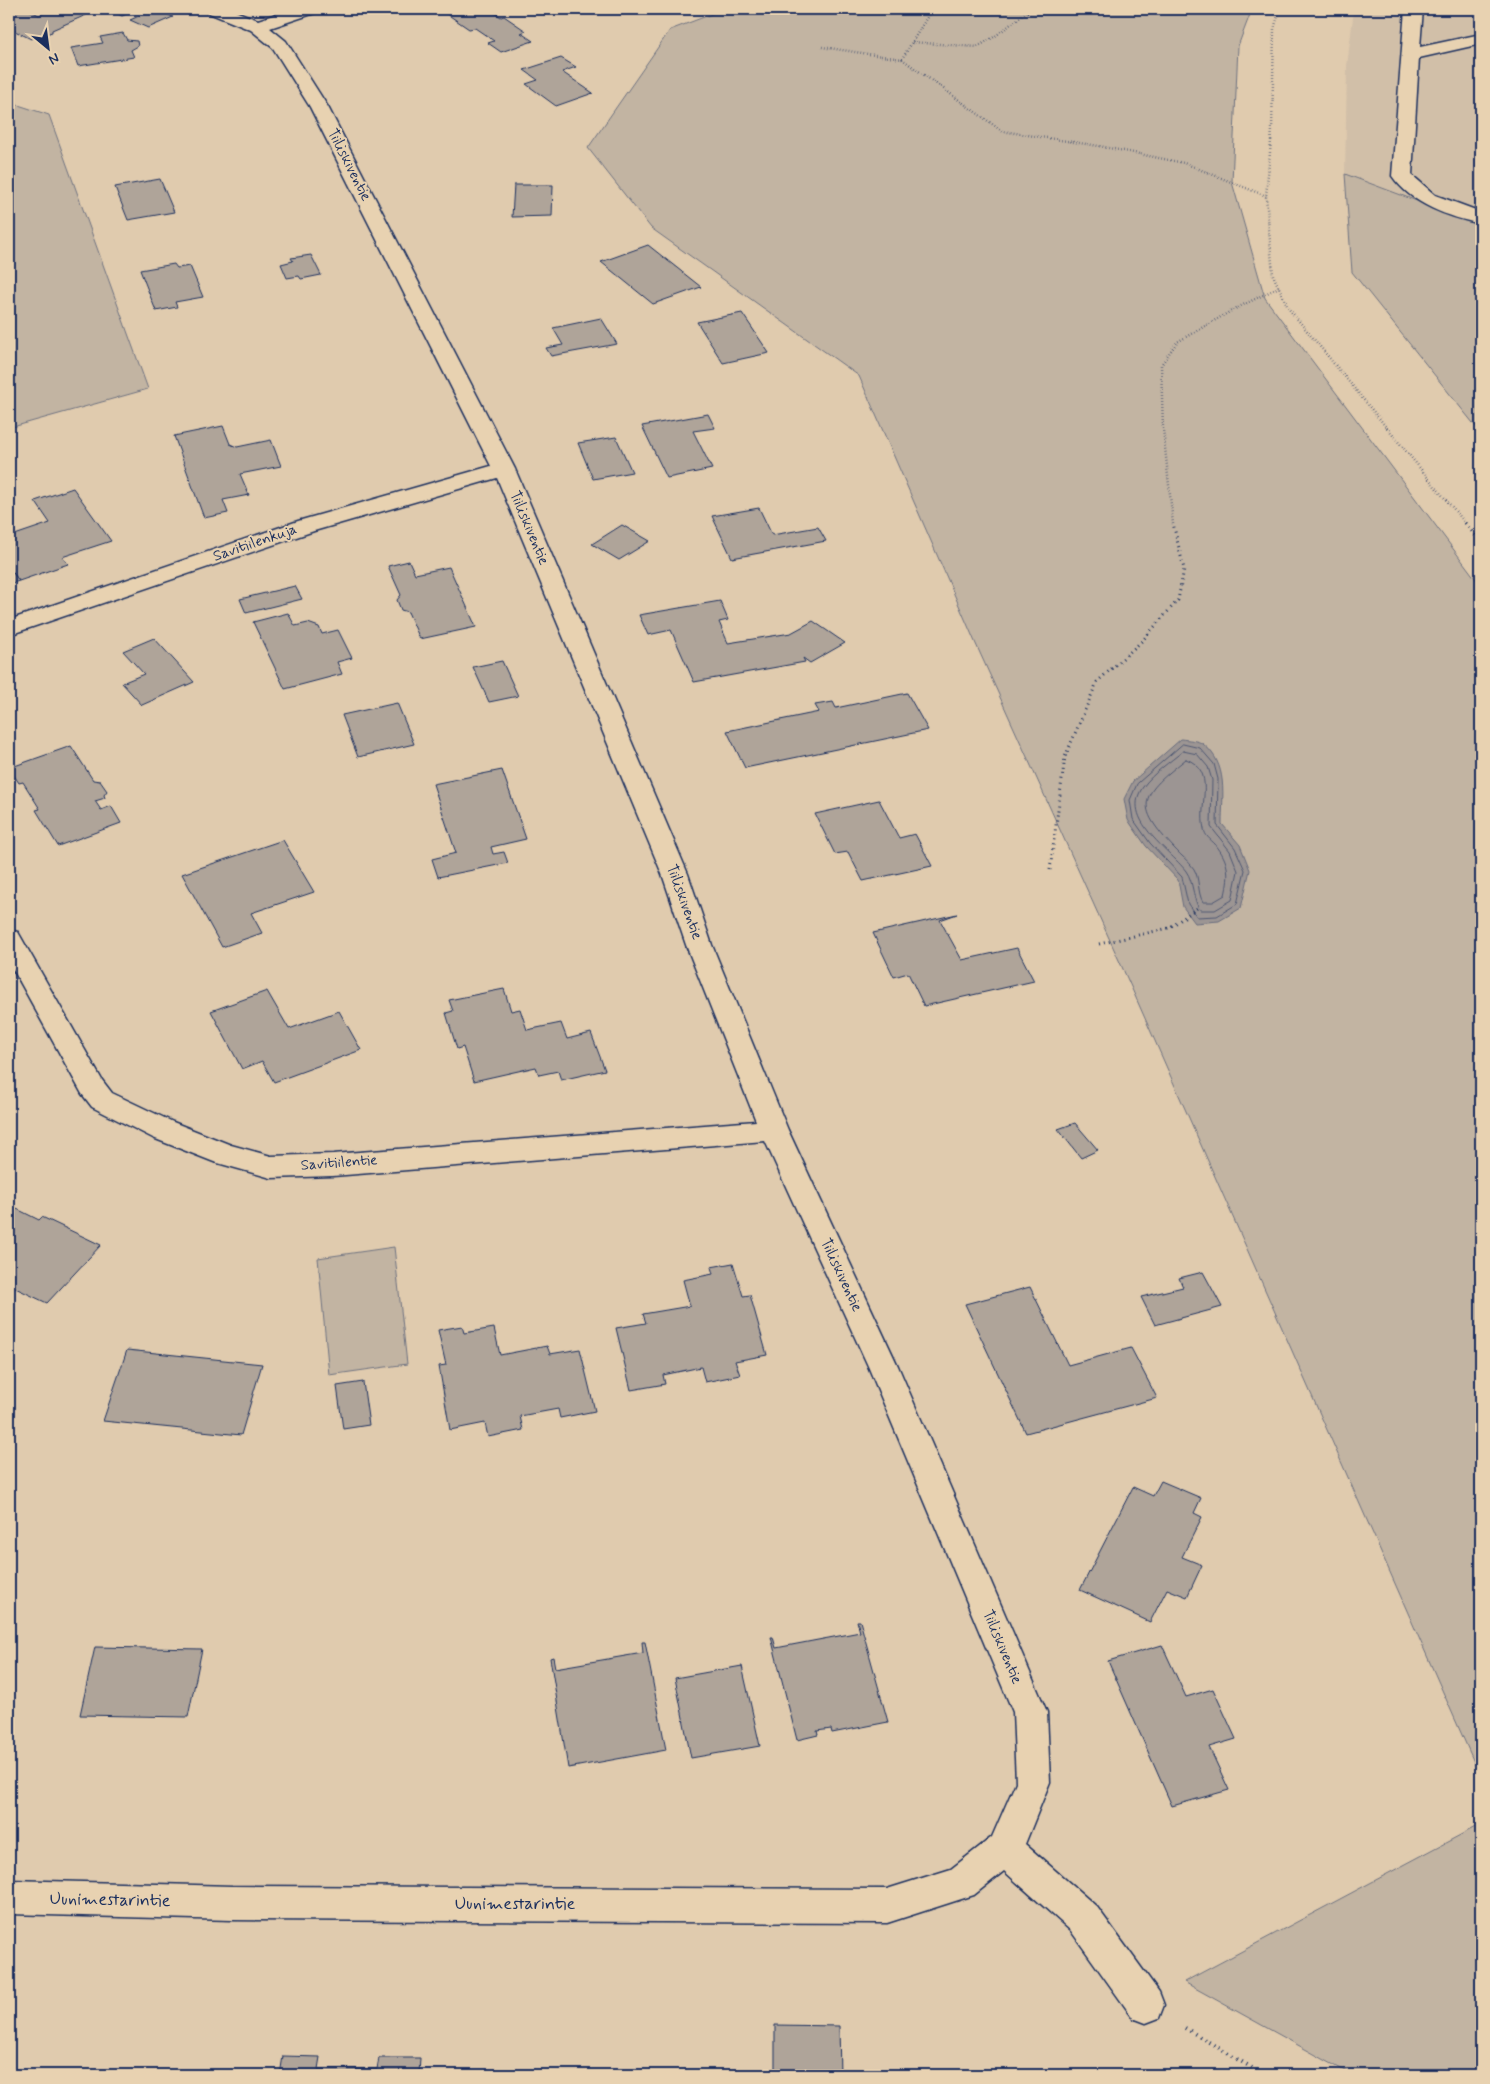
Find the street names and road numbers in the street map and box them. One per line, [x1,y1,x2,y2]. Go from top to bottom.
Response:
street label: Tiiliskiventie [322,125,376,205]
street label: Tiiliskiventie [504,488,554,568]
street label: Savitiilenkuja [210,519,300,567]
street label: Tiiliskiventie [661,862,707,942]
street label: Savitiilentie [300,1150,378,1176]
street label: Tiiliskiventie [815,1235,867,1315]
street label: Tiiliskiventie [977,1607,1027,1687]
street label: Uunimestarintie [49,1887,171,1913]
street label: Uunimestarintie [455,1892,576,1916]

